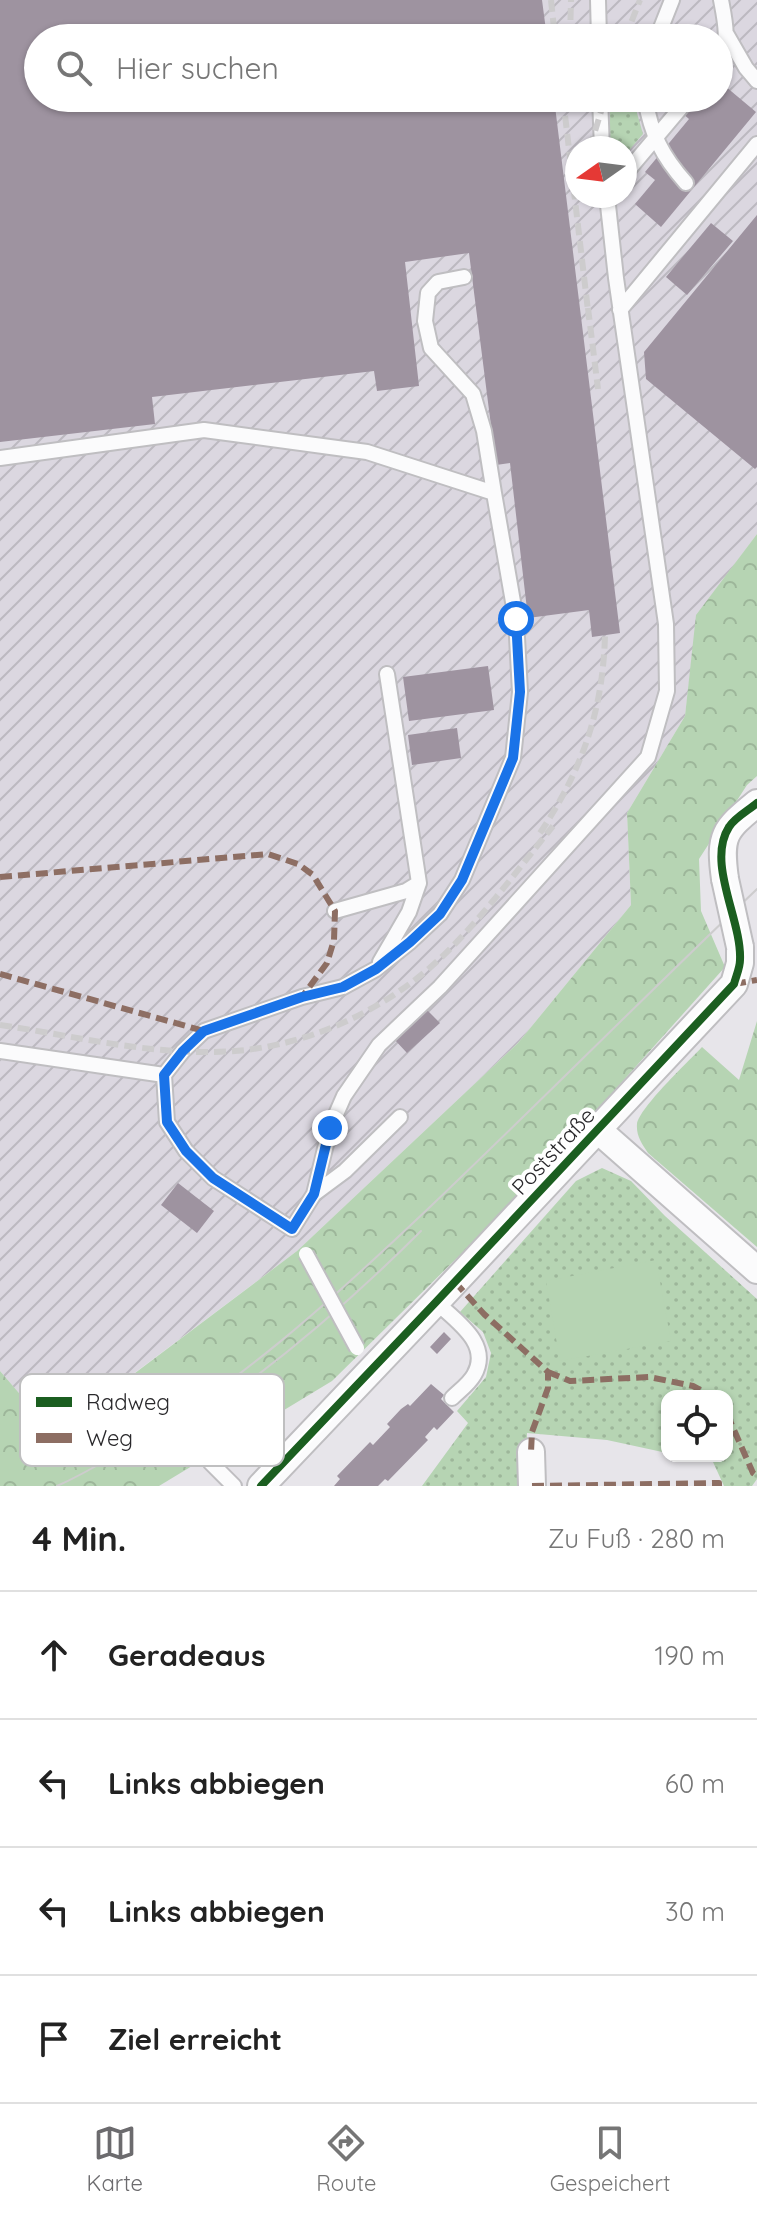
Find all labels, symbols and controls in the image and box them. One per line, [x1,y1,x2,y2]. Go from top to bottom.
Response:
search box [24,24,733,112]
icon: search [52,46,96,90]
text: Hier suchen [116,49,279,87]
north arrow [565,136,637,208]
route start [498,601,534,637]
street label: Poststraße [505,1101,601,1201]
route end [312,1110,348,1146]
legend [20,1374,284,1466]
text: Radweg [86,1388,170,1416]
map controls [661,1390,733,1462]
button: locate [661,1390,733,1462]
text: Weg [86,1424,133,1452]
text: 4 Min. [32,1517,126,1560]
text: Zu Fuß · 280 m [548,1522,725,1555]
icon: ahead [32,1633,76,1677]
text: Geradeaus [108,1636,265,1674]
text: 190 m [655,1639,725,1672]
icon: left [32,1761,76,1805]
text: Links abbiegen [108,1764,325,1802]
text: 60 m [665,1767,725,1800]
icon: left [32,1889,76,1933]
text: Links abbiegen [108,1892,325,1930]
text: 30 m [665,1895,725,1928]
icon: arrive [32,2017,76,2061]
text: Ziel erreicht [108,2020,282,2058]
tab: Karte [87,2121,143,2197]
tab: Route [316,2121,376,2197]
tab: Gespeichert [550,2121,670,2197]

